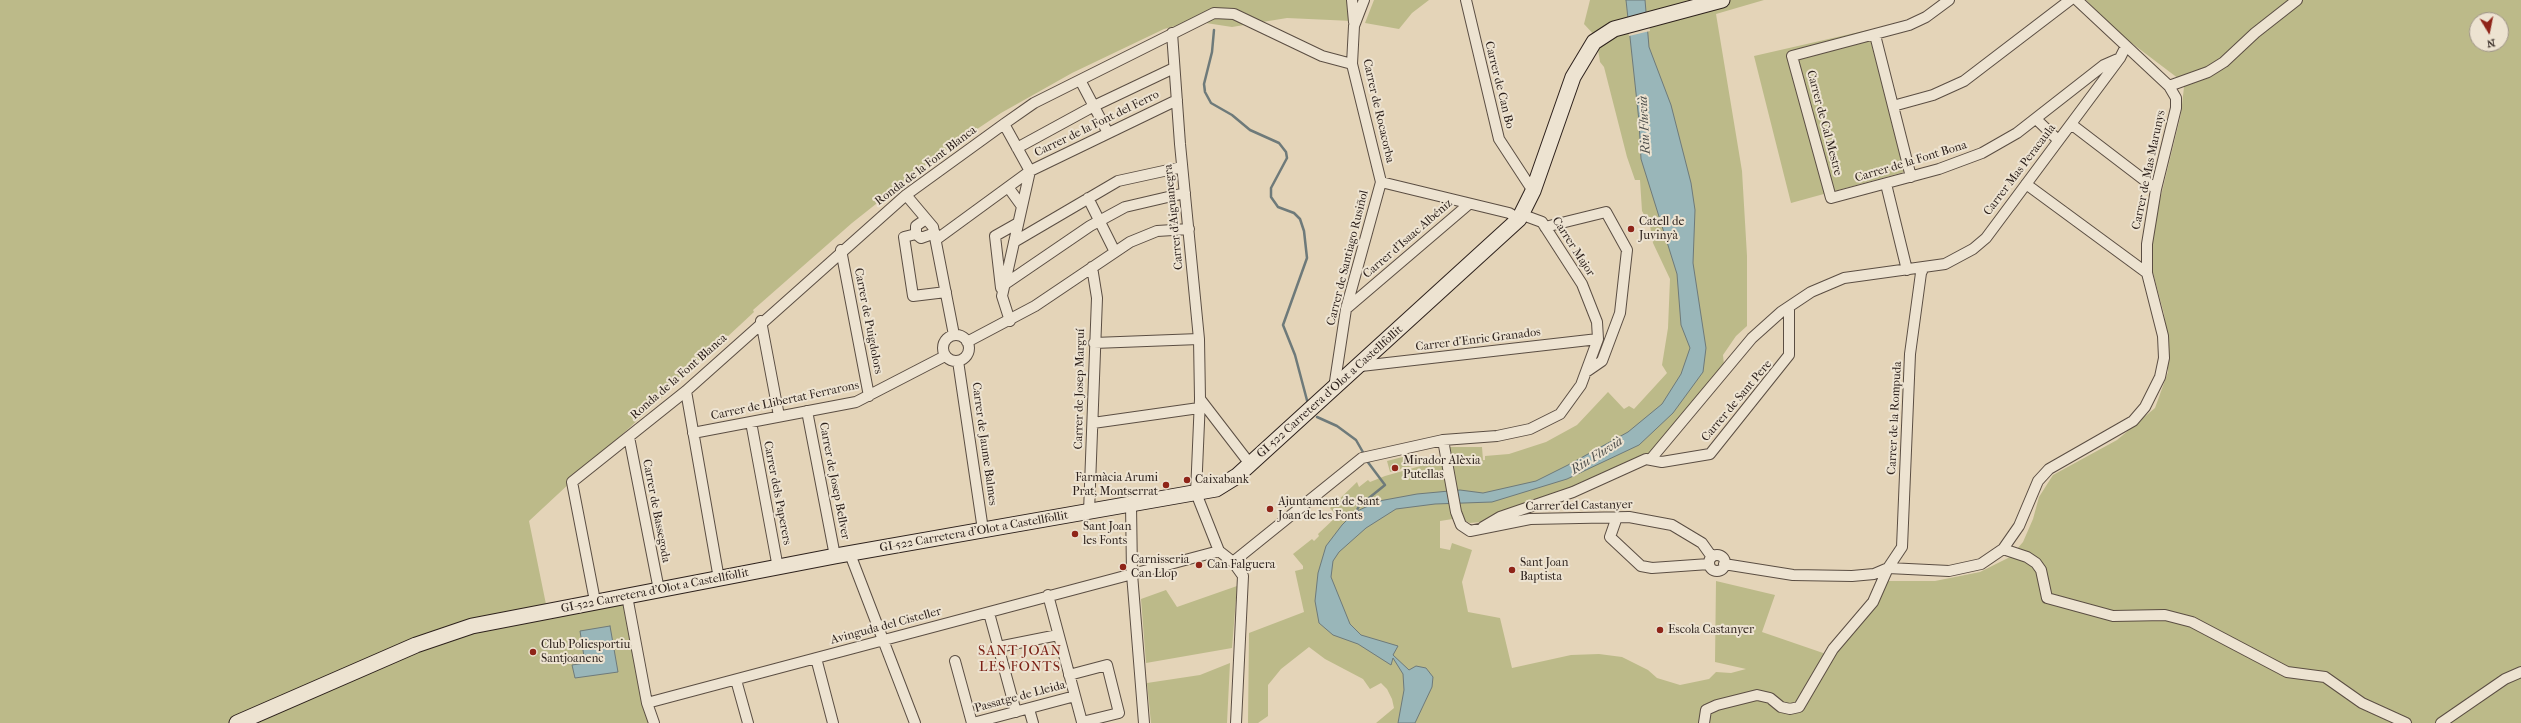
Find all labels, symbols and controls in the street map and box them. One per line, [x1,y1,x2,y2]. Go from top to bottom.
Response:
north arrow [2469,12,2509,52]
text: N [2486,36,2496,50]
street label: Carrer de Can Bo [1481,40,1517,130]
street label: Carrer de Rocacorba [1359,58,1397,164]
street label: Carrer de Cal Mestre [1803,69,1845,177]
street label: Carrer de la Font del Ferro [1032,88,1162,160]
water label: Riu Fluvià [1636,95,1654,155]
street label: Carrer de Mas Marunys [2129,109,2169,231]
street label: Carrer Mas Peracaula [1981,121,2059,219]
street label: Ronda de la Font Blanca [872,123,980,209]
street label: Carrer de la Font Bona [1853,138,1969,186]
street label: Carrer d'Aiguanegra [1161,163,1187,271]
street label: Carrer de Santiago Rusiñol [1324,189,1372,327]
street label: Carrer d'Isaac Albéniz [1360,196,1456,282]
street label: Carrer Major [1548,215,1598,279]
place label: Catell de Juvinyà [1639,215,1684,243]
marker: Catell de Juvinyà [1626,224,1636,234]
street label: Carrer de Puigdolors [851,267,885,375]
street label: GI-522 Carretera d'Olot a Castellfollit [1254,323,1406,461]
street label: Carrer d'Enric Granados [1415,325,1541,355]
street label: Carrer de Josep Marguí [1072,329,1088,449]
street label: Ronda de la Font Blanca [628,331,730,423]
street label: Carrer de Sant Pere [1699,357,1775,445]
street label: Carrer de la Rompuda [1885,361,1905,475]
street label: Carrer de Llibertat Ferrarons [710,378,860,424]
street label: Carrer de Jaume Balmes [968,381,1000,507]
street label: Carrer de Josep Bellver [816,421,852,541]
water label: Riu Fluvià [1568,434,1626,478]
street label: Carrer dels Paperers [760,440,794,546]
place label: Mirador Alèxia Putellas [1403,454,1481,482]
street label: Carrer de Bassegoda [639,458,673,564]
marker: Mirador Alèxia Putellas [1390,463,1400,473]
place label: Farmàcia Arumi Prat, Montserrat [1072,471,1158,499]
place label: Caixabank [1195,473,1249,487]
marker: Caixabank [1182,475,1192,485]
marker: Farmàcia Arumi Prat, Montserrat [1161,480,1171,490]
place label: Ajuntament de Sant Joan de les Fonts [1278,495,1380,523]
street label: Carrer del Castanyer [1525,498,1633,514]
marker: Ajuntament de Sant Joan de les Fonts [1265,504,1275,514]
street label: GI-522 Carretera d'Olot a Castellfollit [879,508,1069,556]
place label: Sant Joan les Fonts [1083,520,1131,548]
marker: Sant Joan les Fonts [1070,529,1080,539]
place label: Carnisseria Can Llop [1131,553,1189,581]
place label: Sant Joan Baptista [1520,556,1568,584]
place label: Can Falguera [1207,558,1275,572]
marker: Can Falguera [1194,560,1204,570]
marker: Carnisseria Can Llop [1118,562,1128,572]
marker: Sant Joan Baptista [1507,565,1517,575]
street label: GI-522 Carretera d'Olot a Castellfollit [560,566,750,616]
street label: Avinguda del Cisteller [829,604,943,648]
place label: Escola Castanyer [1668,623,1754,637]
marker: Escola Castanyer [1655,625,1665,635]
place label: Club Poliesportiu Santjoanenc [541,638,630,666]
district label: SANT JOAN LES FONTS [978,644,1062,676]
marker: Club Poliesportiu Santjoanenc [528,647,538,657]
street label: Passatge de Lleida [973,678,1067,716]

